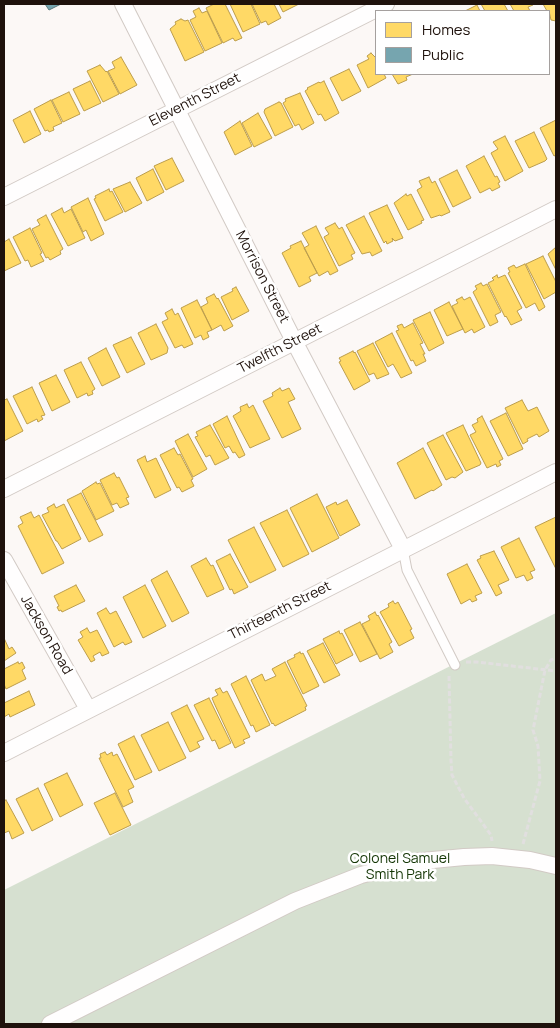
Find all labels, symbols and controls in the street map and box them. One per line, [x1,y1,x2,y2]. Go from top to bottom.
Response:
legend [375,10,550,75]
text: Homes [422,19,470,40]
text: Public [422,44,464,65]
street label: Eleventh Street [147,70,243,130]
street label: Morrison Street [232,228,292,326]
street label: Twelfth Street [235,321,325,377]
street label: Thirteenth Street [226,578,334,644]
street label: Jackson Road [17,592,75,678]
park label: Colonel Samuel Smith Park [350,851,450,884]

